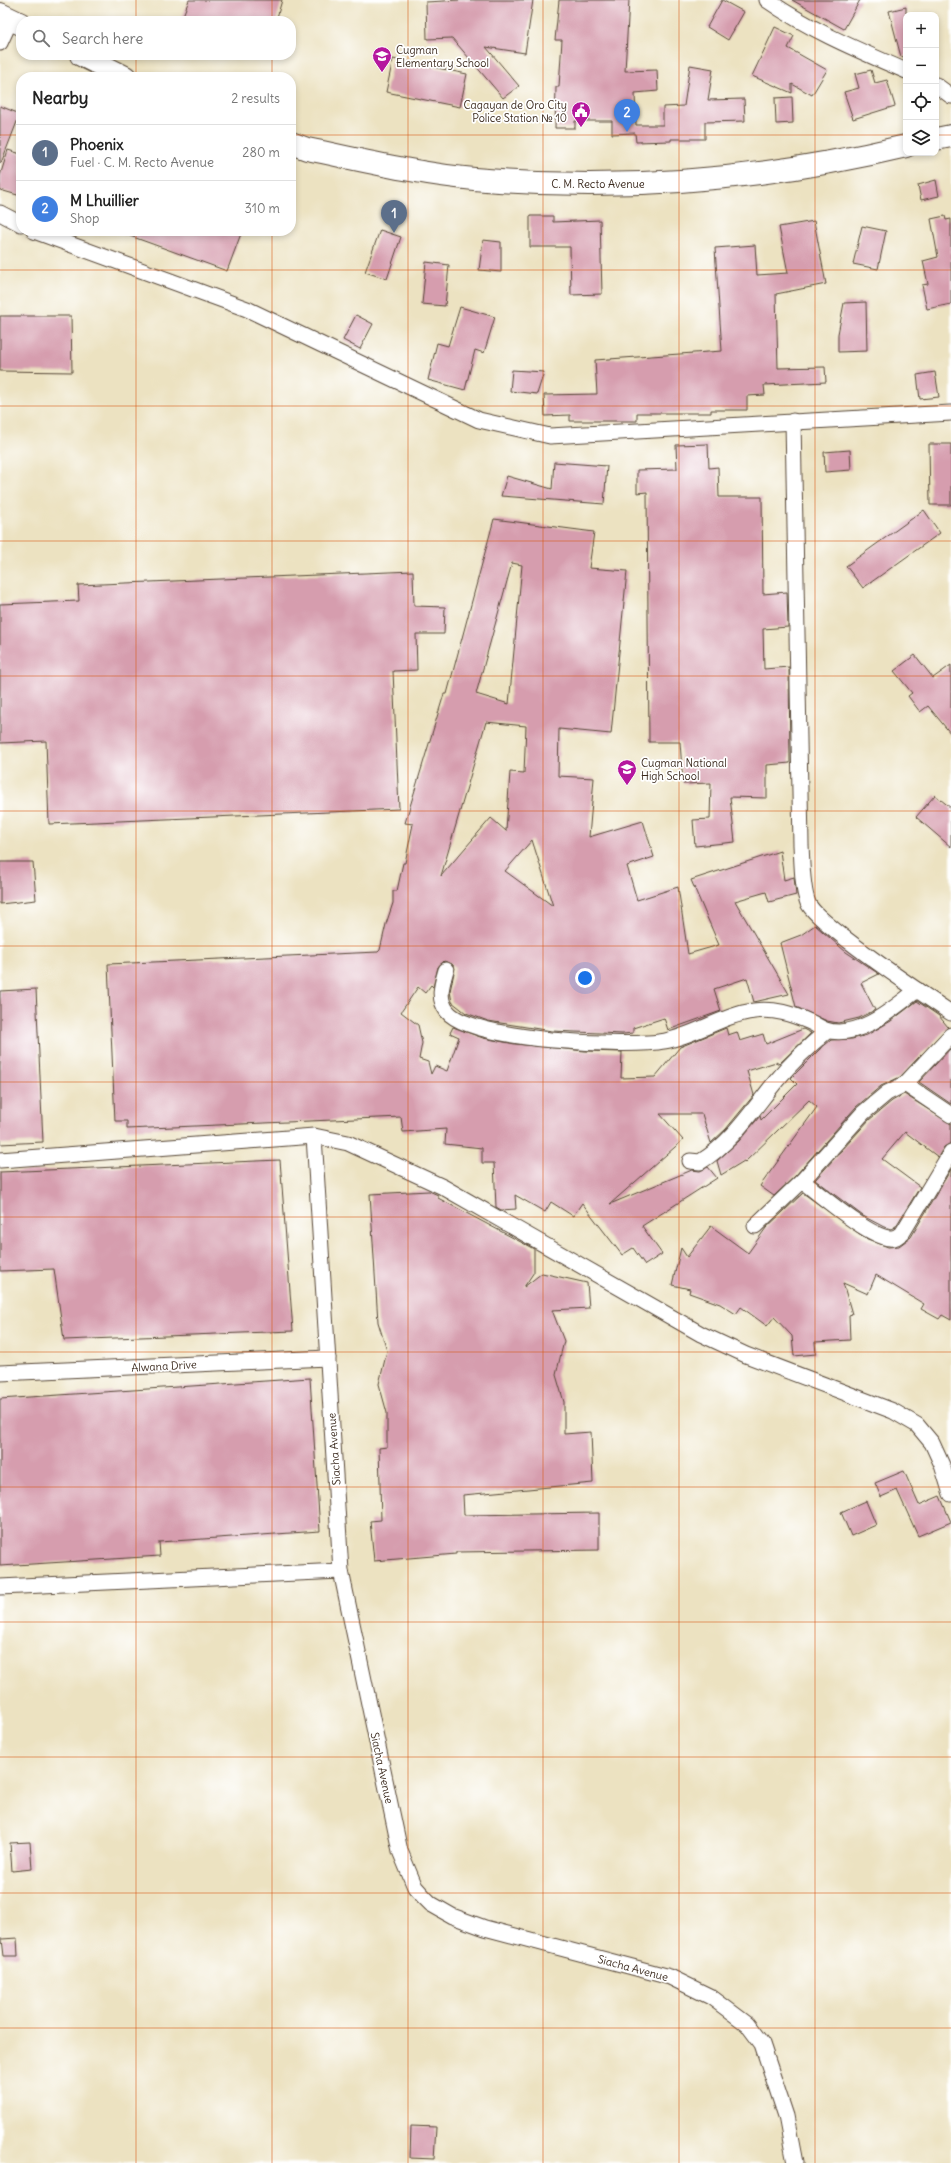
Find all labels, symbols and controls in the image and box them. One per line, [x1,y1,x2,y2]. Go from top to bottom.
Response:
map controls [903,12,939,156]
button: + [903,12,939,48]
search box [16,16,296,60]
icon: search [30,27,52,49]
text: Search here [62,29,143,48]
place label: Cugman Elementary School [396,43,489,70]
school or university icon: Cugman Elementary School [371,45,393,73]
button: − [903,48,939,84]
button: locate [903,84,939,120]
text: Nearby [32,87,88,109]
text: 2 results [231,90,280,107]
place label: Cagayan de Oro City Police Station № 10 [463,98,567,125]
pin: 2 [614,99,640,132]
public building icon: Cagayan de Oro City Police Station № 10 [570,100,592,128]
button: layers [903,120,939,156]
text: Phoenix [70,135,124,154]
text: 1 [42,144,48,161]
text: 280 m [242,144,280,161]
text: Fuel · C. M. Recto Avenue [70,154,214,171]
street label: C. M. Recto Avenue [551,177,645,191]
text: M Lhuillier [70,191,139,210]
text: 2 [41,200,49,217]
text: 310 m [245,200,280,217]
pin: 1 [381,200,407,233]
text: Shop [70,210,99,227]
place label: Cugman National High School [641,756,727,783]
school or university icon: Cugman National High School [616,758,638,786]
your location [575,968,595,988]
street label: Alwana Drive [131,1357,197,1375]
street label: Siacha Avenue [324,1412,344,1486]
street label: Siacha Avenue [368,1731,396,1805]
street label: Siacha Avenue [596,1952,670,1984]

